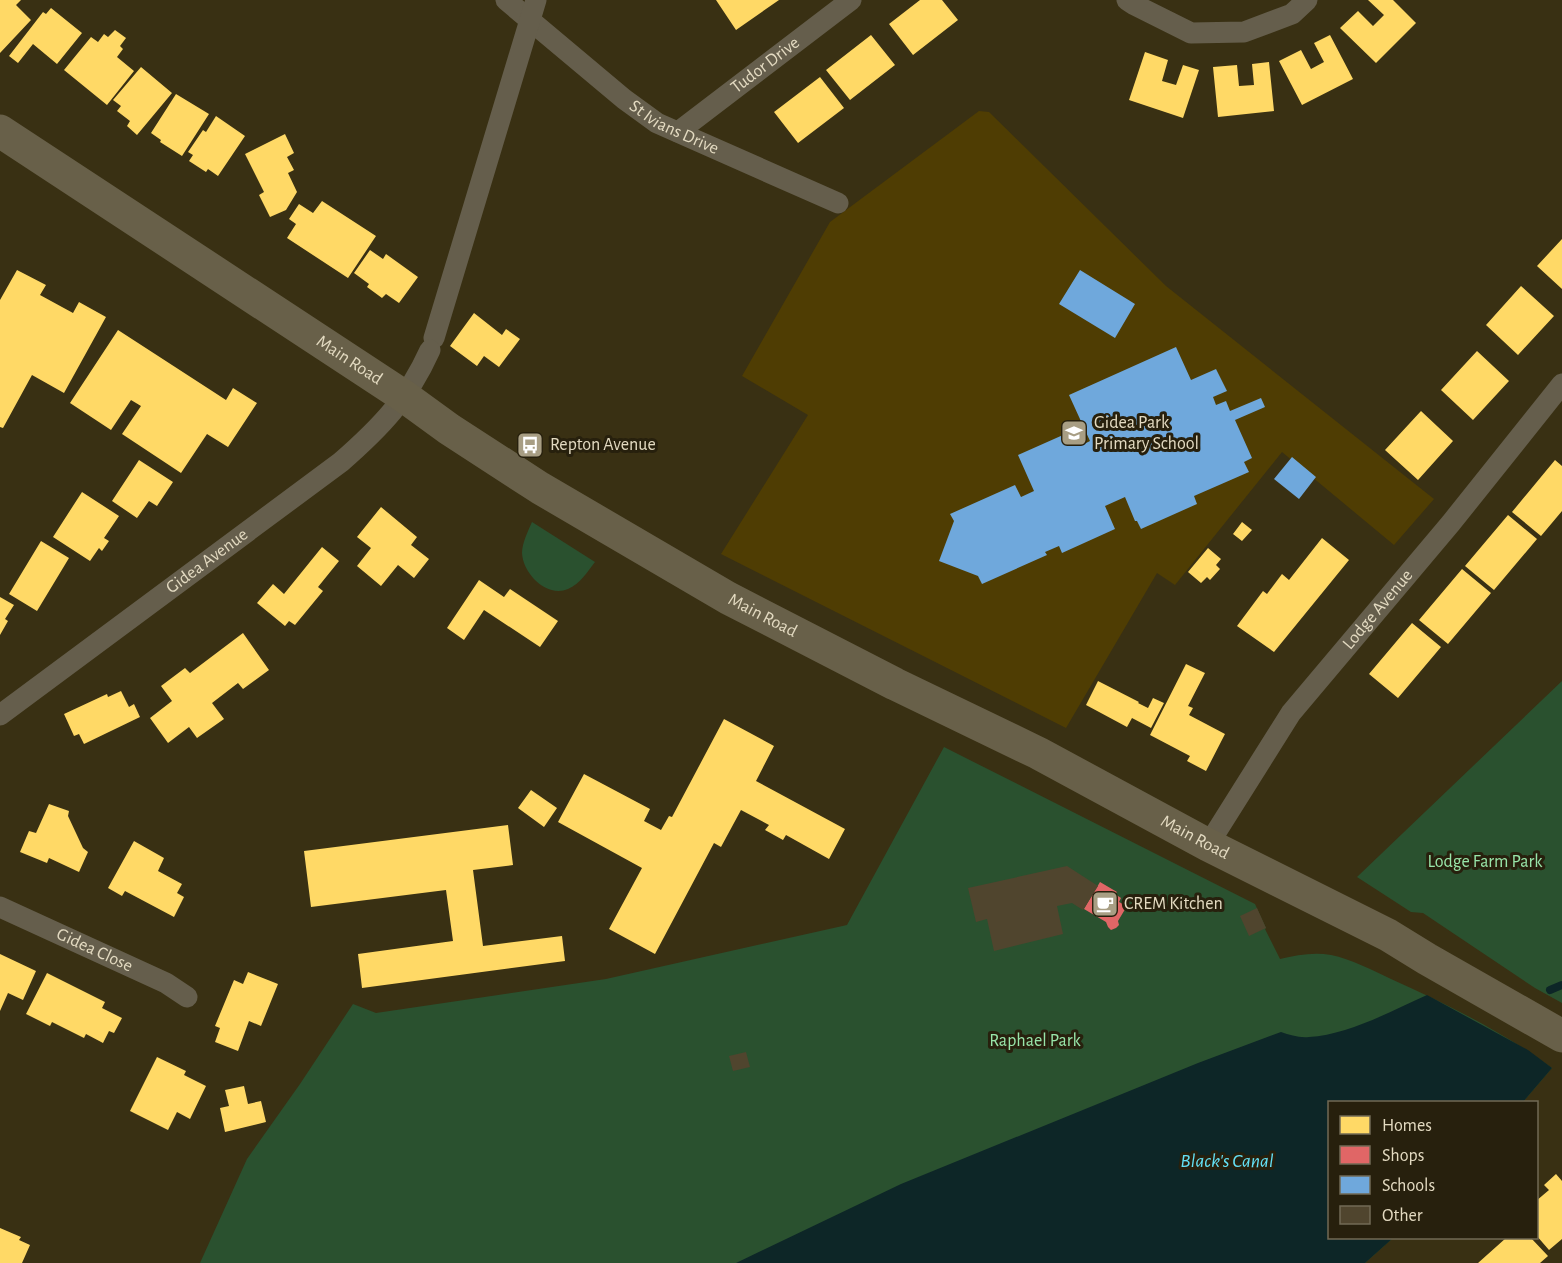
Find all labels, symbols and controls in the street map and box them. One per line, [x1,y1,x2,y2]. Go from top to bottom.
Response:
street label: Tudor Drive [728,34,803,97]
street label: St Ivians Drive [626,97,721,158]
street label: Main Road [313,332,386,389]
place label: Gidea Park Primary School [1094,414,1199,453]
school or university icon: Gidea Park Primary School [1059,418,1089,448]
bus stop icon: Repton Avenue [515,430,545,460]
place label: Repton Avenue [550,436,656,454]
street label: Gidea Avenue [163,525,251,597]
street label: Lodge Avenue [1340,566,1416,653]
street label: Main Road [725,591,800,641]
street label: Main Road [1158,812,1232,863]
park label: Lodge Farm Park [1427,853,1543,871]
cafe icon: CREM Kitchen [1090,889,1120,919]
place label: CREM Kitchen [1124,895,1223,913]
street label: Gidea Close [54,925,135,975]
park label: Raphael Park [989,1032,1082,1050]
legend [1328,1101,1538,1239]
text: Homes [1382,1117,1432,1135]
text: Shops [1382,1147,1424,1165]
water label: Black's Canal [1180,1151,1274,1171]
text: Schools [1382,1177,1435,1195]
text: Other [1382,1207,1423,1225]

